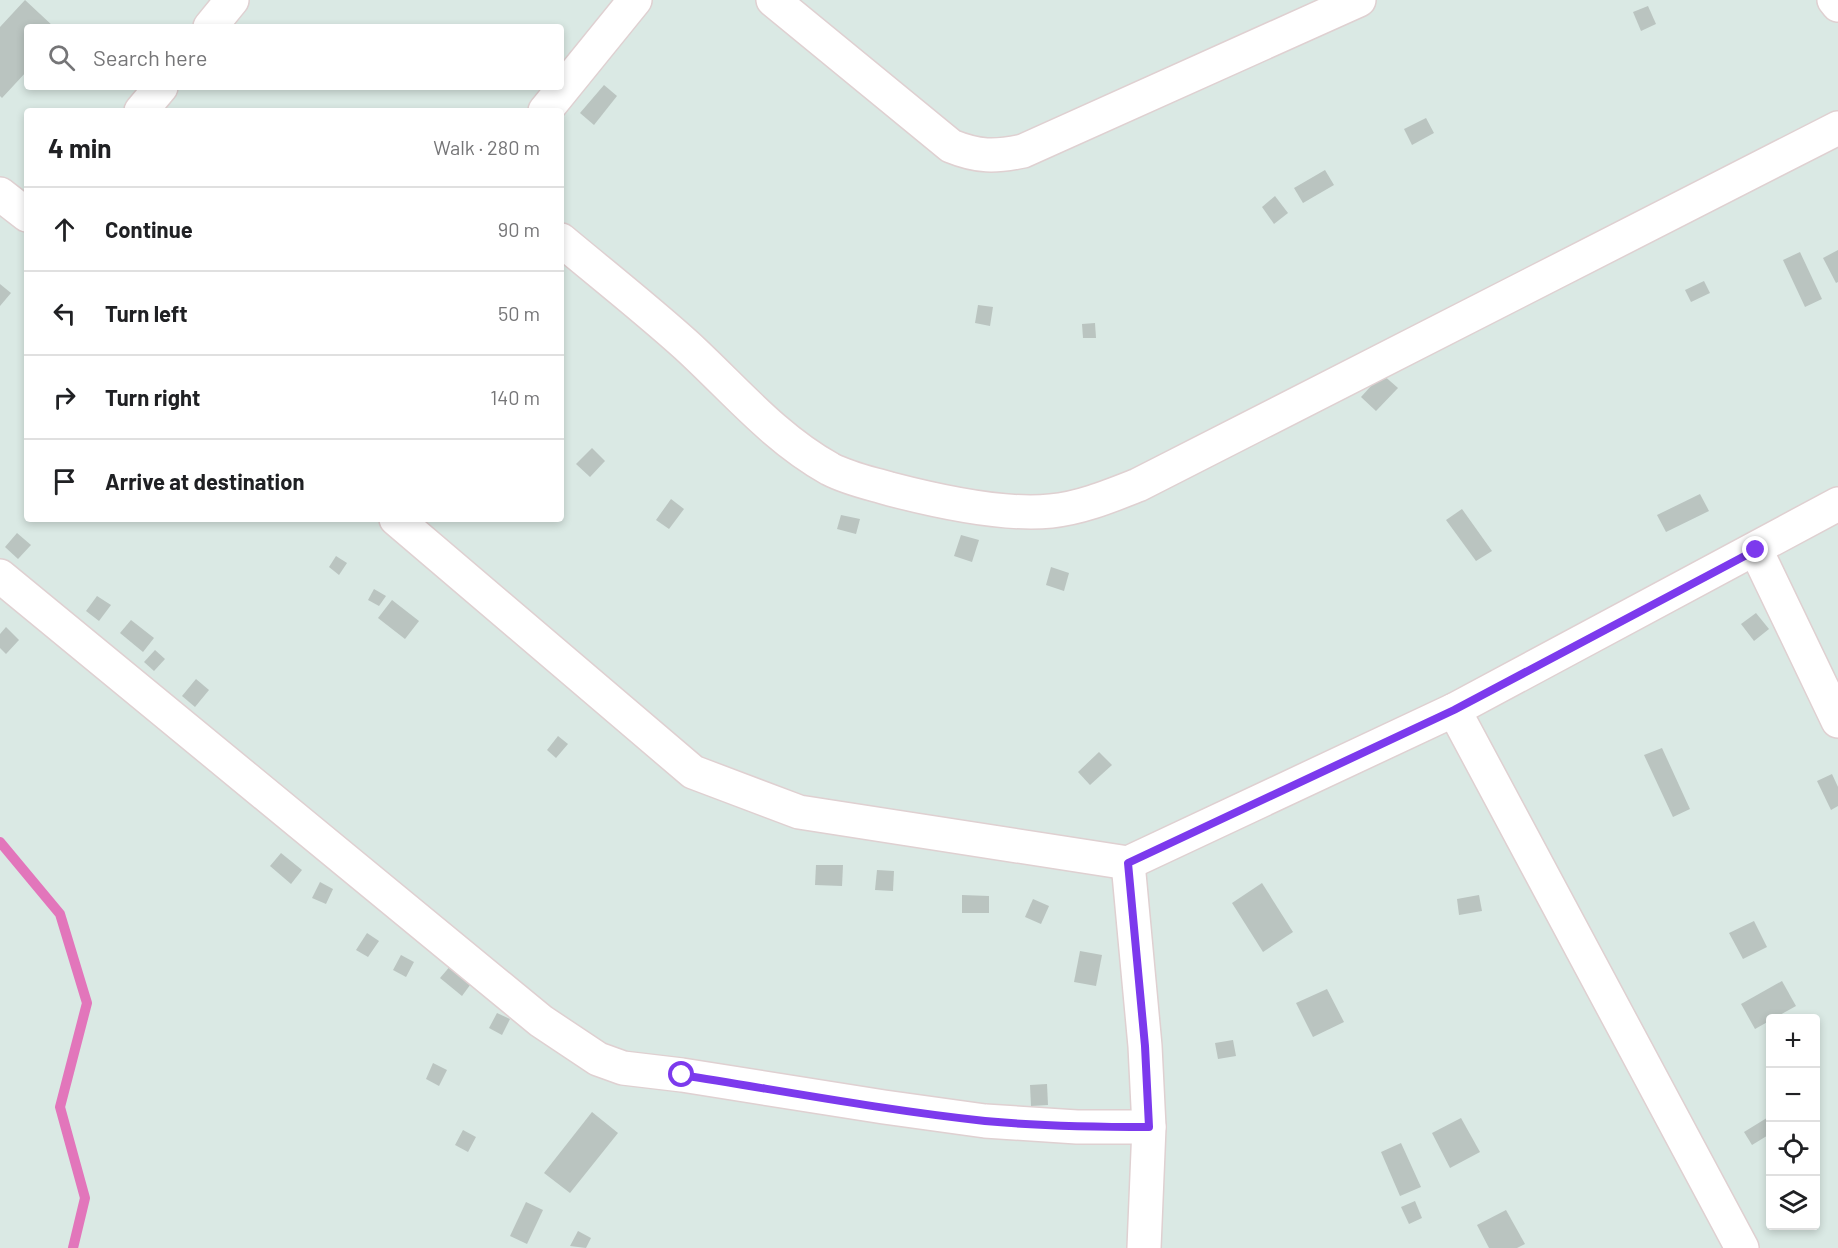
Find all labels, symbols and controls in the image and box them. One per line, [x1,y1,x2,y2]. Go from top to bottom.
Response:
search box [24,24,564,90]
icon: search [45,41,78,74]
text: Search here [93,44,207,70]
text: 4 min [48,132,112,163]
text: Walk · 280 m [433,135,540,159]
icon: ahead [48,213,81,246]
text: Continue [105,216,193,242]
text: 90 m [498,217,540,241]
icon: left [48,297,81,330]
text: Turn left [105,300,188,326]
text: 50 m [498,301,540,325]
icon: right [48,381,81,414]
text: Turn right [105,384,200,410]
text: 140 m [490,385,540,409]
icon: arrive [48,465,81,498]
text: Arrive at destination [105,468,304,494]
route end [1742,536,1768,562]
map controls [1766,1014,1820,1230]
button: + [1766,1014,1820,1068]
route start [668,1061,694,1087]
button: − [1766,1068,1820,1122]
button: locate [1766,1122,1820,1176]
button: layers [1766,1176,1820,1230]

